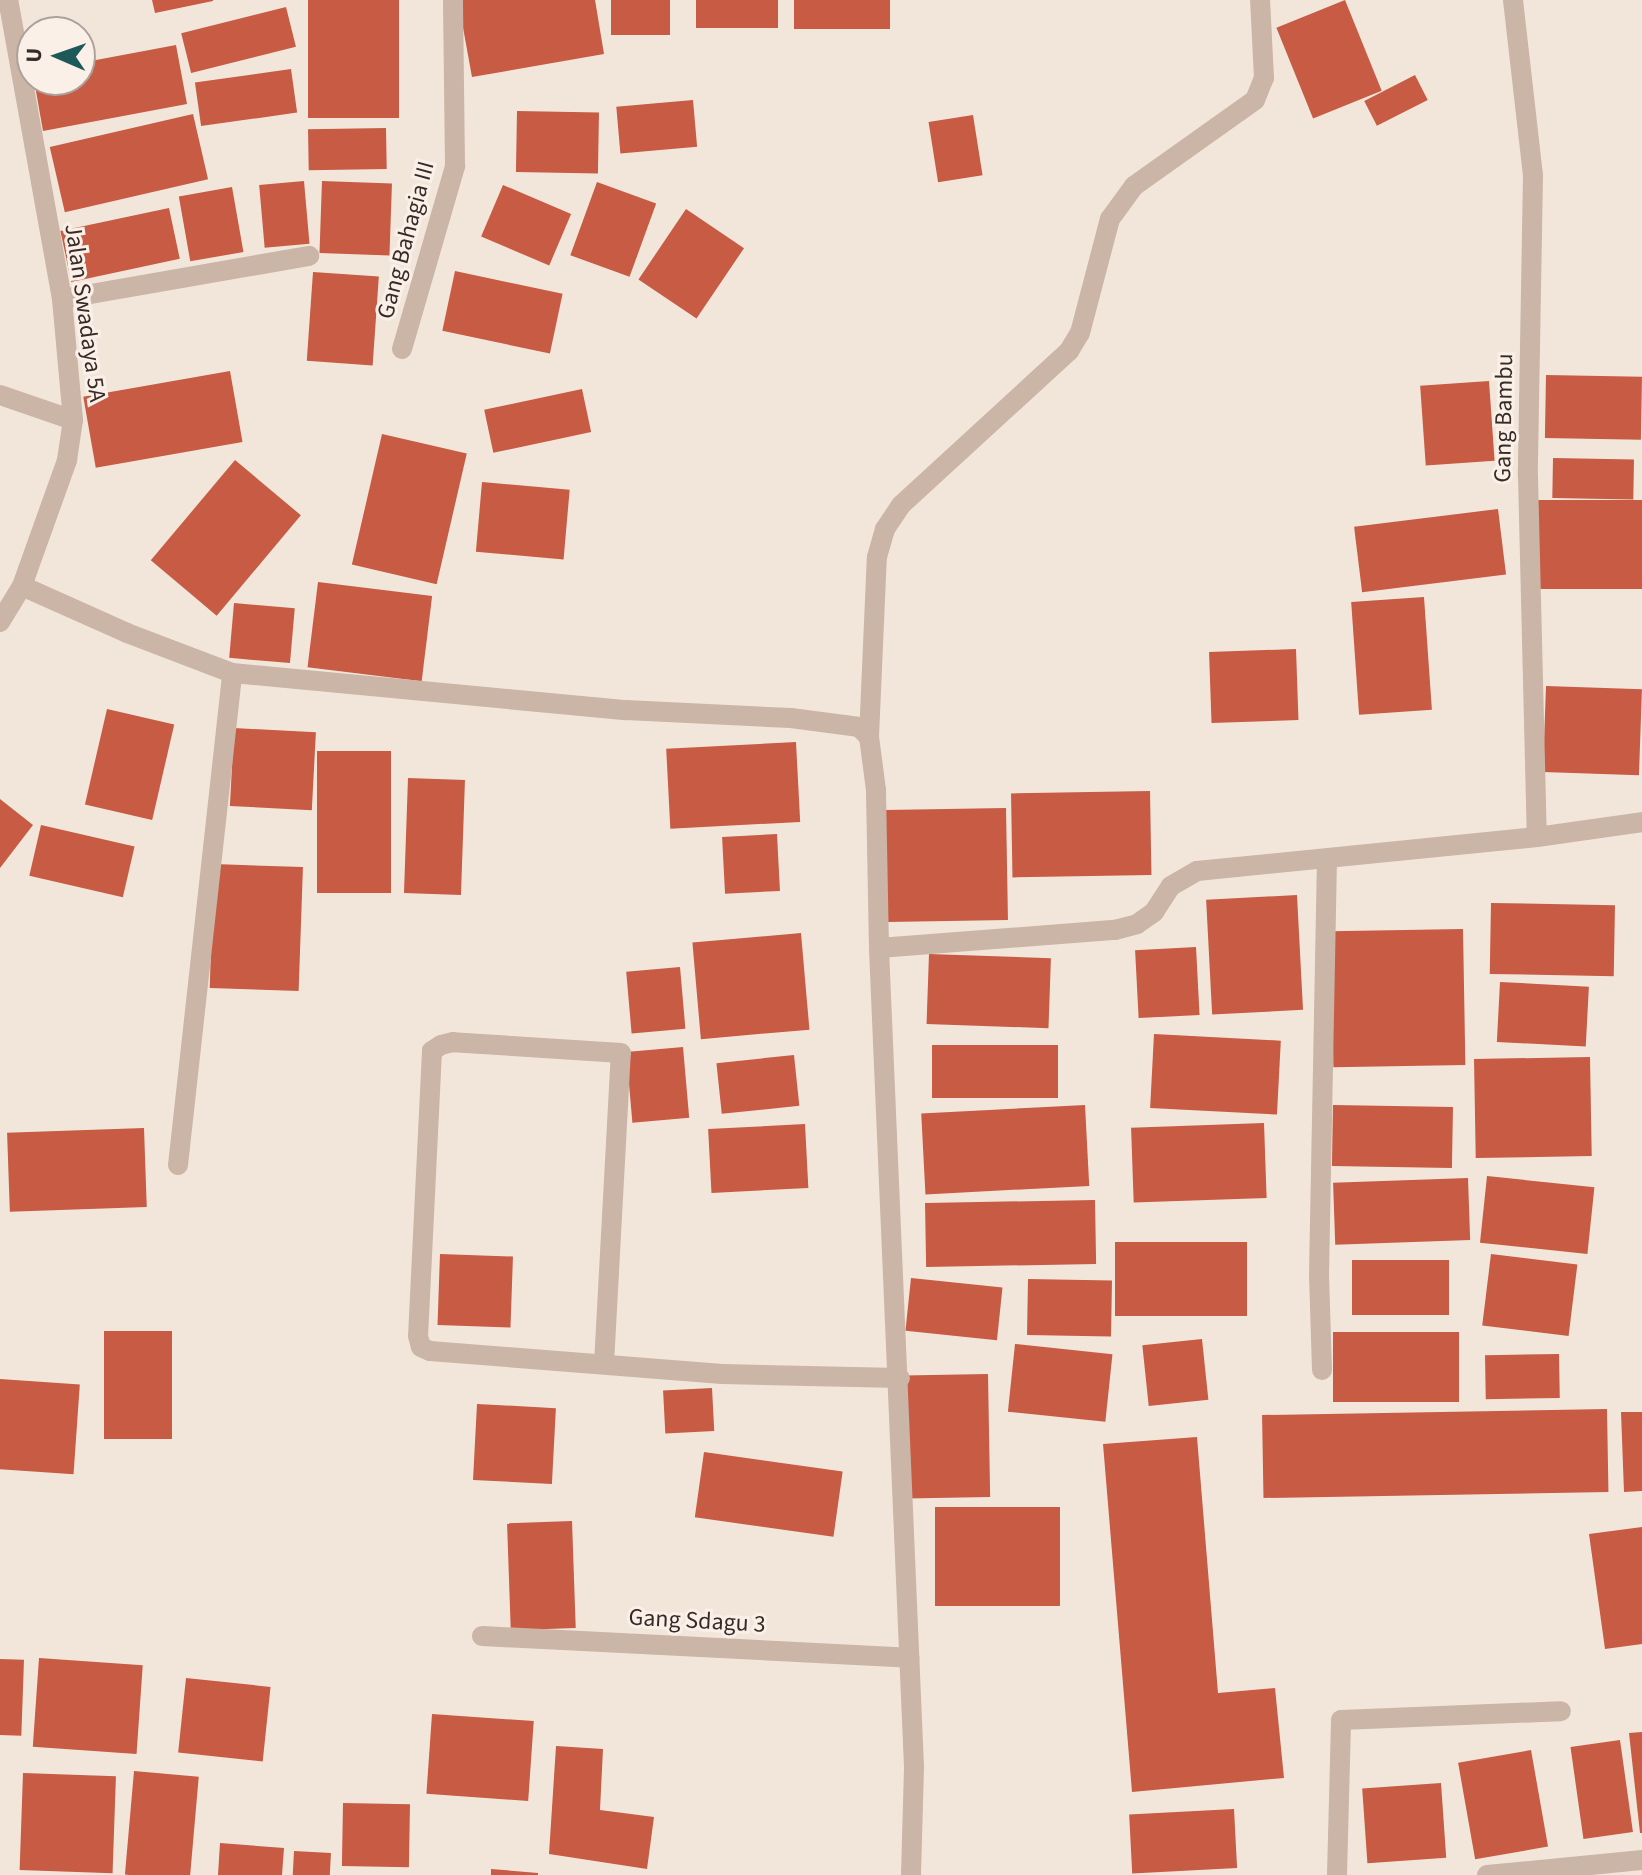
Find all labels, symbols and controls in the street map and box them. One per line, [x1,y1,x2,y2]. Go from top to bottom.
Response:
north arrow [16,16,96,96]
text: U [18,47,50,63]
street label: Gang Bahagia III [371,158,441,322]
street label: Jalan Swadaya 5A [58,222,112,404]
street label: Gang Bambu [1488,353,1520,483]
street label: Gang Sdagu 3 [628,1603,766,1639]

